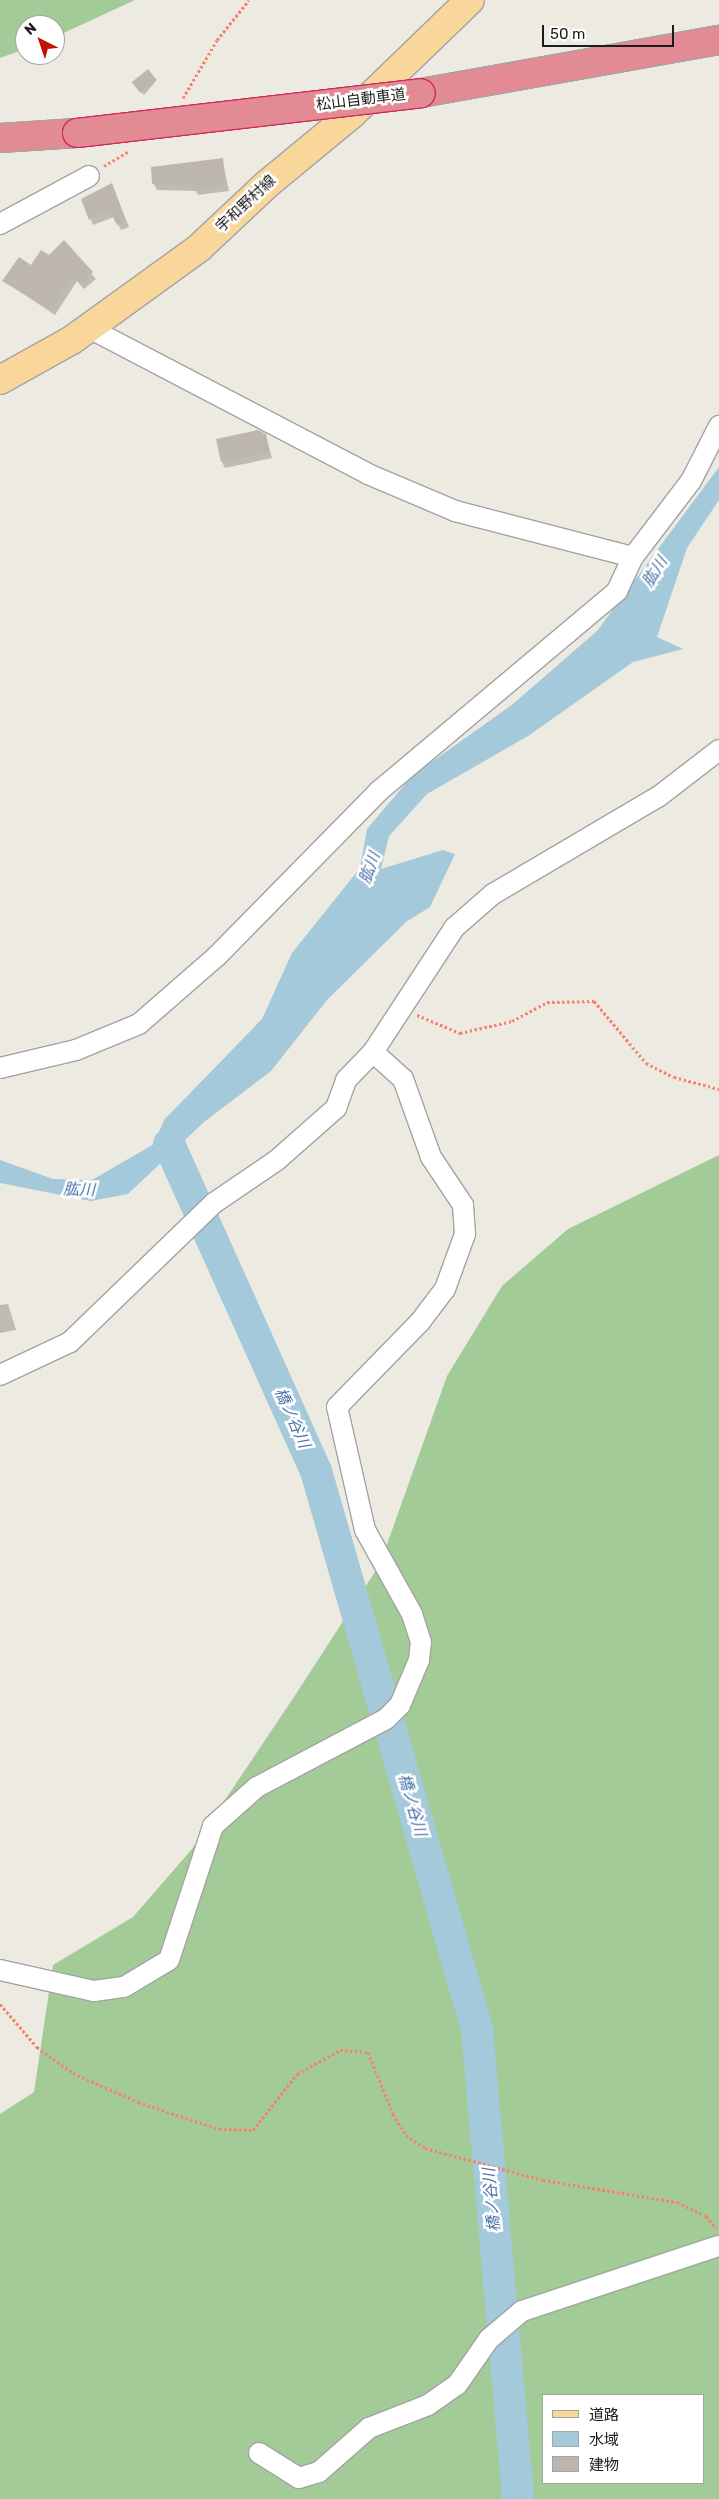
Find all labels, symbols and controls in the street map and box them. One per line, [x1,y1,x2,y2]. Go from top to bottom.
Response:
north arrow [15,15,65,65]
scale bar [544,15,676,47]
text: N [21,19,40,39]
text: 50 m [550,25,585,43]
street label: 松山自動車道 [315,86,407,114]
street label: 宇和野村線 [212,172,280,236]
water label: 肱川 [638,553,672,591]
water label: 肱川 [356,850,384,886]
water label: 肱川 [63,1180,95,1200]
water label: 橋ノ谷川 [270,1385,314,1451]
water label: 橋ノ谷川 [394,1772,430,1838]
water label: 橋ノ谷川 [480,2167,504,2233]
legend [542,2394,704,2484]
text: 道路 [589,2406,619,2424]
text: 水域 [589,2431,619,2449]
text: 建物 [589,2456,619,2474]

